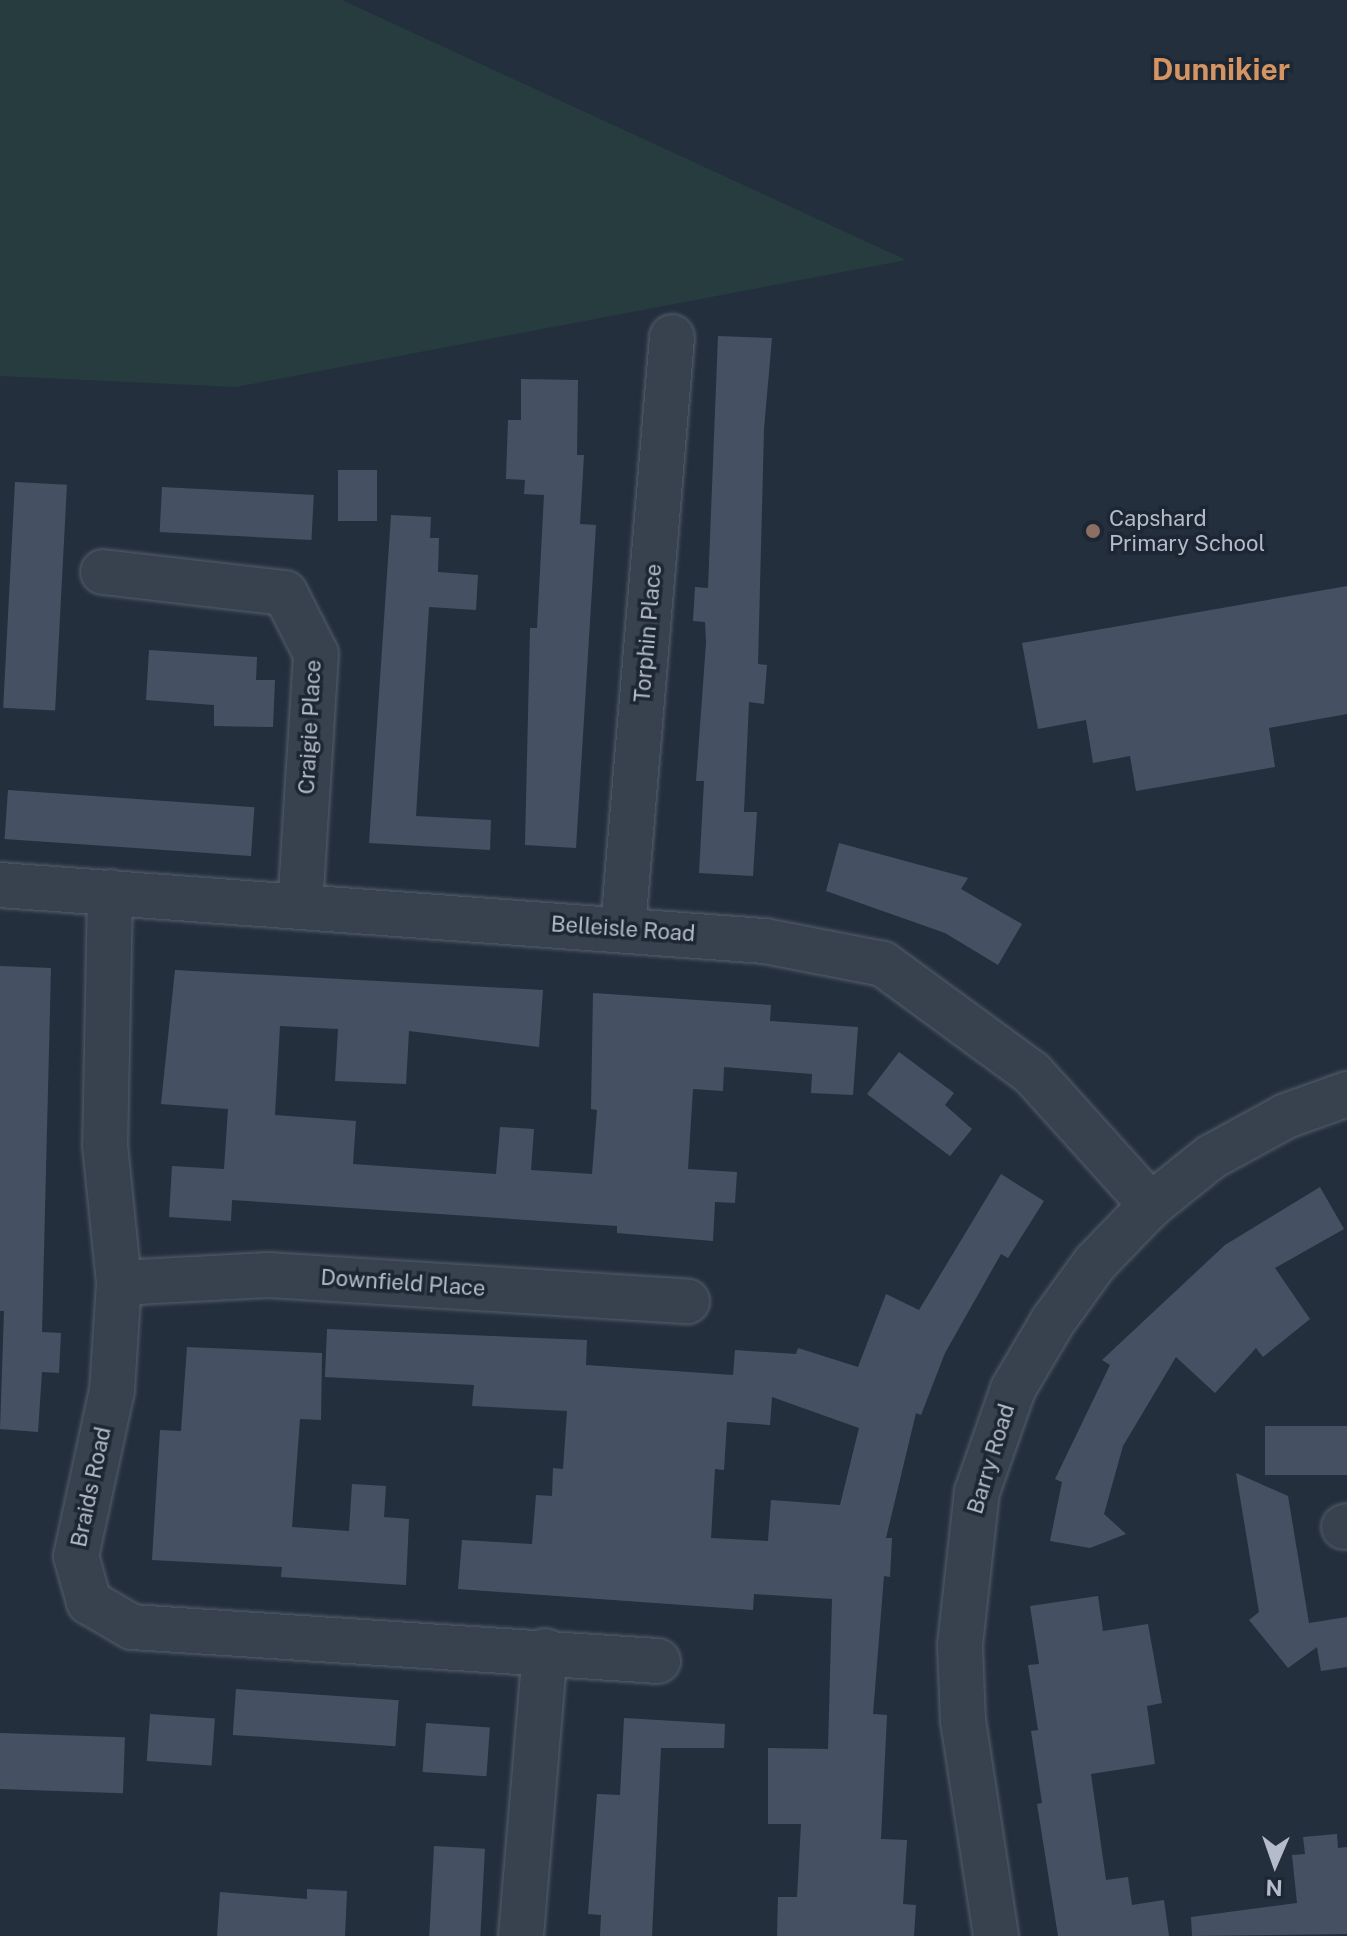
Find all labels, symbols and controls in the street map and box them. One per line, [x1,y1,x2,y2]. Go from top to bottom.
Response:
district label: Dunnikier [1152,51,1290,87]
place label: Capshard Primary School [1109,505,1265,556]
marker: Capshard Primary School [1084,522,1102,540]
street label: Torphin Place [629,563,667,703]
street label: Craigie Place [293,659,327,795]
street label: Belleisle Road [550,911,696,947]
street label: Downfield Place [320,1264,486,1302]
street label: Barry Road [962,1401,1020,1517]
street label: Braids Road [65,1424,117,1550]
north arrow [1235,1824,1315,1904]
text: N [1265,1875,1283,1901]

